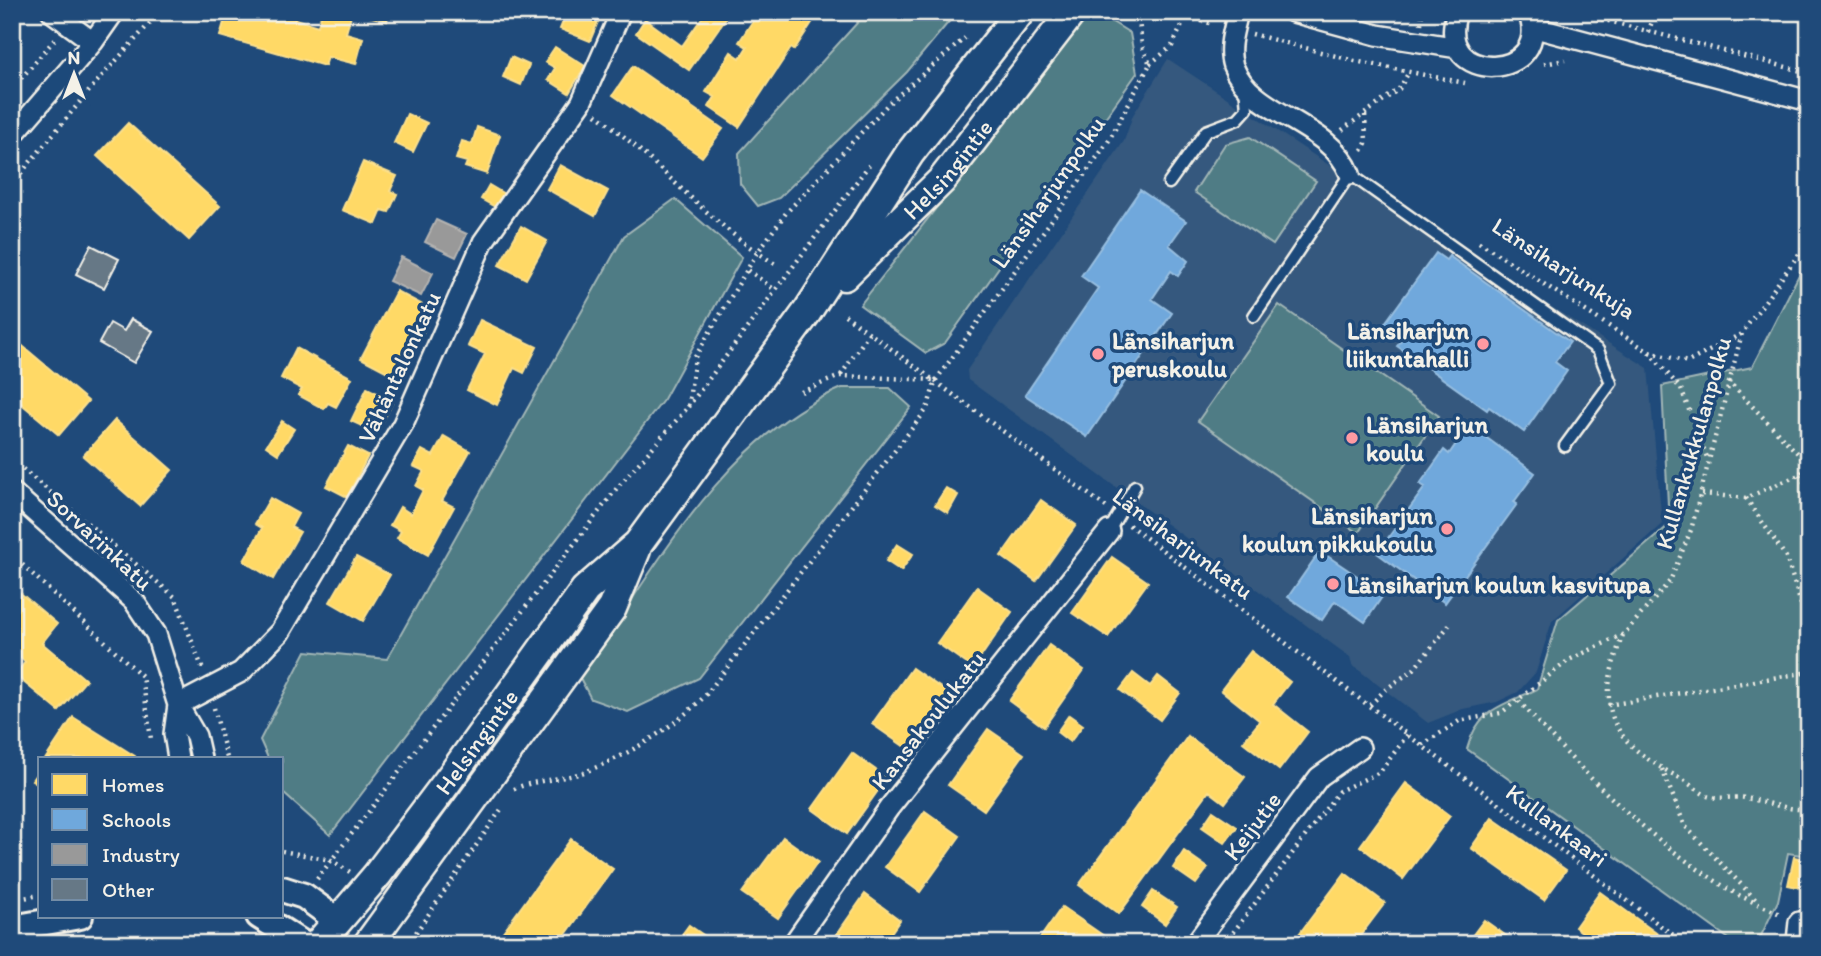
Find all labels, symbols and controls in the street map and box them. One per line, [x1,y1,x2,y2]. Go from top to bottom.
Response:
north arrow [38,38,108,108]
text: N [68,46,80,69]
street label: Länsiharjunpolku [985,110,1111,274]
street label: Helsingintie [896,113,998,225]
street label: Länsiharjunkuja [1487,211,1641,325]
street label: Vähäntalonkatu [351,286,447,448]
place label: Länsiharjun liikuntahalli [1345,316,1469,373]
place label: Länsiharjun peruskoulu [1111,326,1234,384]
street label: Kullankukkulanpolku [1649,333,1737,553]
marker: Länsiharjun liikuntahalli [1475,336,1491,352]
marker: Länsiharjun peruskoulu [1090,346,1106,362]
place label: Länsiharjun koulu [1366,410,1488,467]
marker: Länsiharjun koulu [1344,430,1360,446]
street label: Länsiharjunkatu [1107,481,1259,605]
street label: Sorvarinkatu [41,484,159,596]
place label: Länsiharjun koulun pikkukoulu [1242,501,1434,559]
marker: Länsiharjun koulun pikkukoulu [1439,521,1455,537]
place label: Länsiharjun koulun kasvitupa [1347,570,1651,600]
marker: Länsiharjun koulun kasvitupa [1325,576,1341,592]
street label: Kansakoulukatu [865,645,991,795]
street label: Helsingintie [428,683,524,800]
legend [38,757,284,918]
text: Homes [102,772,164,797]
street label: Kullankaari [1500,777,1614,873]
street label: Keijutie [1217,786,1287,866]
text: Schools [102,807,171,832]
text: Industry [102,842,180,867]
text: Other [102,877,155,902]

